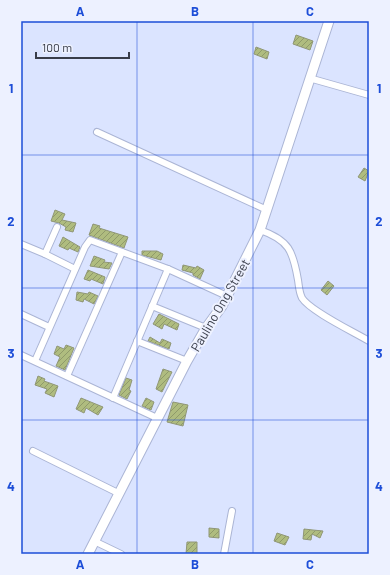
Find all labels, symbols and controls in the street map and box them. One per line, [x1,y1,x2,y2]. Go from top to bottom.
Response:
text: A [76,3,85,19]
text: B [191,3,199,19]
text: C [306,3,314,19]
scale bar [36,34,129,60]
text: 100 m [42,40,72,54]
text: 1 [9,80,13,96]
text: 1 [377,80,381,96]
text: 2 [7,213,15,229]
text: 2 [375,213,383,229]
street label: Paulino Ong Street [187,256,253,354]
text: 3 [7,345,15,361]
text: 3 [375,345,383,361]
text: 4 [7,478,15,494]
text: 4 [375,478,383,494]
text: A [76,556,85,572]
text: B [191,556,199,572]
text: C [306,556,314,572]

